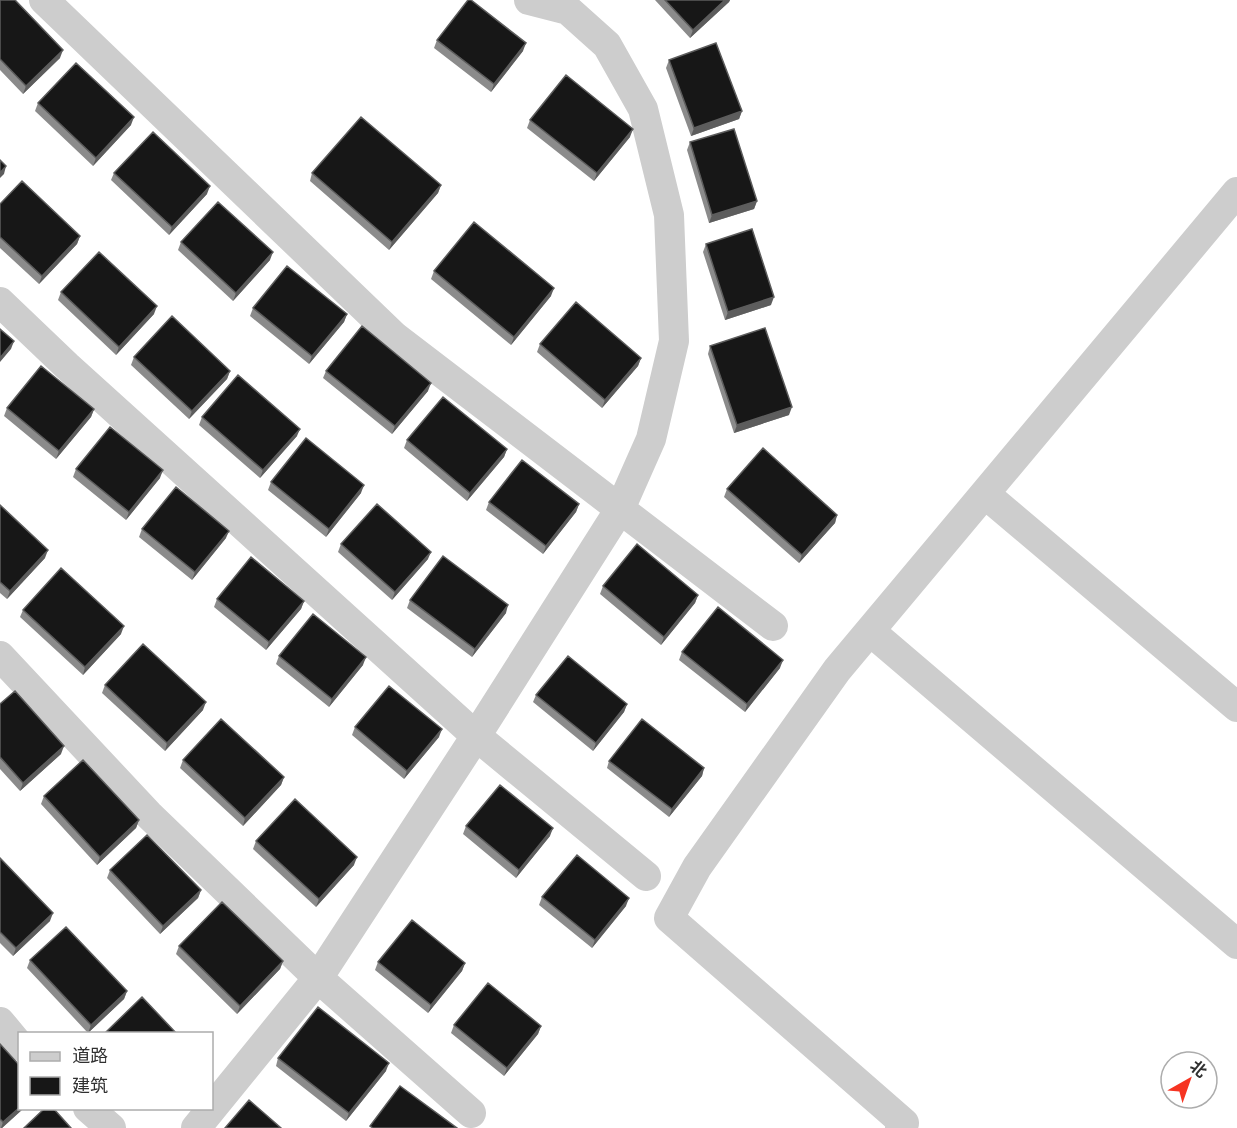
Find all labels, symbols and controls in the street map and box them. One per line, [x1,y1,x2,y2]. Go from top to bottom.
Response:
legend [18,1032,213,1110]
text: 道路 [72,1045,108,1065]
north arrow [1159,1050,1219,1110]
text: 北 [1187,1056,1211,1081]
text: 建筑 [72,1075,108,1095]

